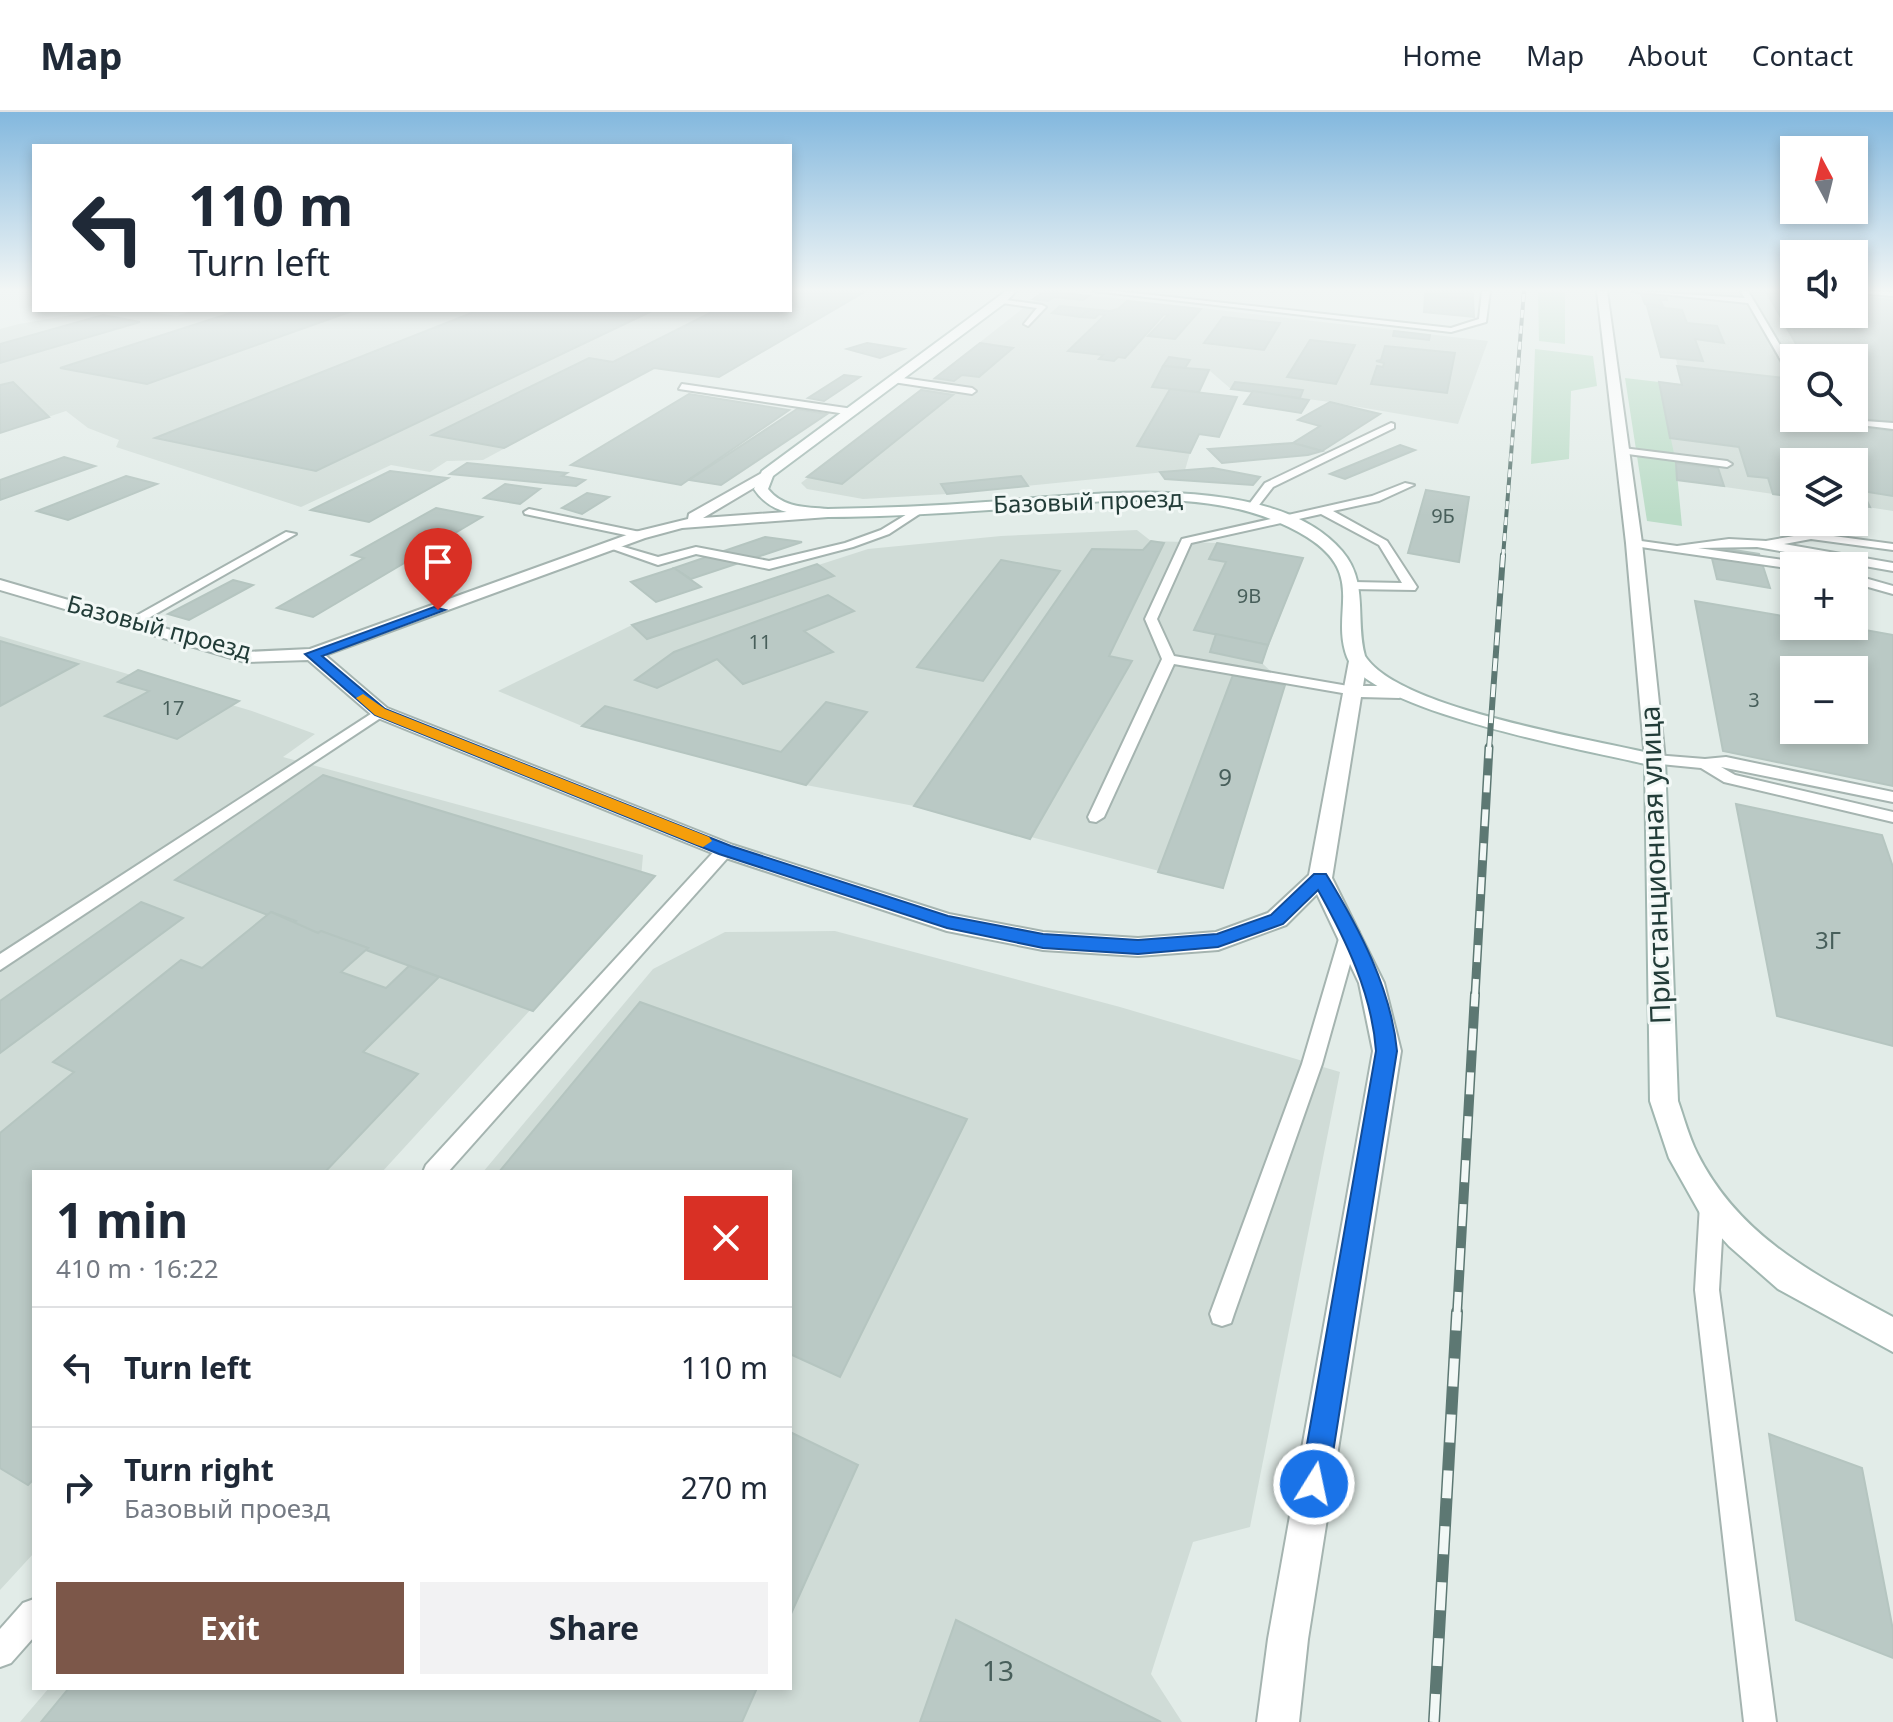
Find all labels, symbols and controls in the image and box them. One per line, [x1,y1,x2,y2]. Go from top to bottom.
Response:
text: Map [40,29,123,81]
text: Home [1402,36,1482,74]
text: Map [1526,36,1584,74]
text: About [1628,36,1708,74]
text: Contact [1752,36,1853,74]
north arrow [1780,136,1868,224]
map controls [1780,136,1868,744]
text: 110 m [188,166,353,242]
icon: left [56,176,160,280]
text: Turn left [188,238,330,287]
button: sound [1780,240,1868,328]
button: search [1780,344,1868,432]
button: layers [1780,448,1868,536]
street label: Базовый проезд [993,481,1184,520]
house number: 9Б [1431,502,1455,529]
pin [404,528,472,610]
icon: arrive [416,540,460,584]
button: + [1780,552,1868,640]
house number: 9В [1237,582,1261,609]
street label: Базовый проезд [63,586,256,667]
house number: 11 [749,628,771,655]
button: − [1780,656,1868,744]
house number: 3 [1748,686,1760,713]
house number: 17 [162,694,184,721]
street label: Пристанционная улица [1629,705,1679,1025]
house number: 9 [1218,760,1232,793]
house number: 3Г [1815,923,1841,956]
text: 1 min [56,1187,188,1252]
button: close [684,1196,768,1280]
text: 410 m · 16:22 [56,1250,219,1286]
icon: left [56,1345,100,1389]
text: Turn left [124,1347,252,1388]
text: 110 m [681,1347,768,1388]
position arrow [1272,1442,1356,1526]
text: Turn right [124,1449,274,1490]
icon: right [56,1465,100,1509]
text: 270 m [681,1467,768,1508]
text: Базовый проезд [124,1490,330,1526]
button: Exit [56,1582,404,1674]
button: Share [420,1582,768,1674]
house number: 13 [982,1651,1014,1689]

